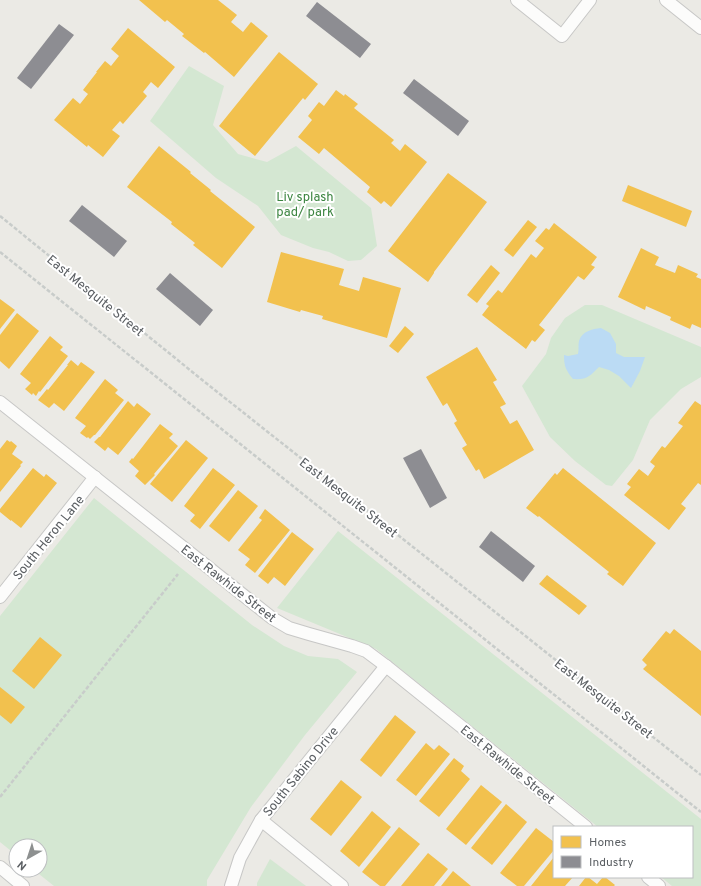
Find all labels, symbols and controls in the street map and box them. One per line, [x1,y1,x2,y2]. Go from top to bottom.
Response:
park label: Liv splash pad/ park [276,190,334,221]
street label: East Mesquite Street [43,252,147,341]
street label: East Mesquite Street [295,455,400,542]
street label: South Heron Lane [10,493,89,584]
street label: East Rawhide Street [177,542,279,627]
street label: East Mesquite Street [550,656,655,743]
street label: East Rawhide Street [456,723,557,809]
street label: South Sabino Drive [260,724,343,820]
legend [553,826,693,878]
text: Homes [589,835,626,851]
north arrow [8,838,48,878]
text: Industry [589,855,634,871]
text: N [15,857,30,873]

